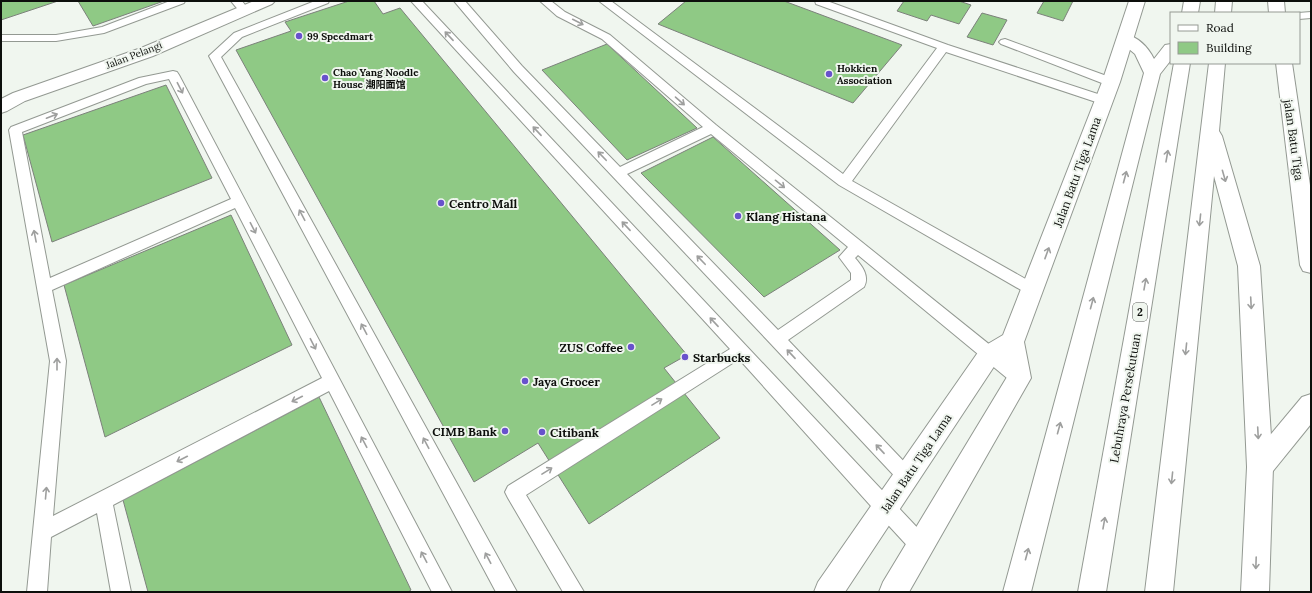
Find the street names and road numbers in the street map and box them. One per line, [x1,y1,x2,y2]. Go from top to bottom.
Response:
street label: Jalan Pelangi [103,38,164,72]
street label: jalan Batu Tiga [1281,97,1307,181]
street label: Jalan Batu Tiga Lama [1050,115,1104,230]
road number: 2 [1133,303,1147,321]
street label: Lebuhraya Persekutuan [1106,332,1144,464]
street label: Jalan Batu Tiga Lama [877,411,955,516]

